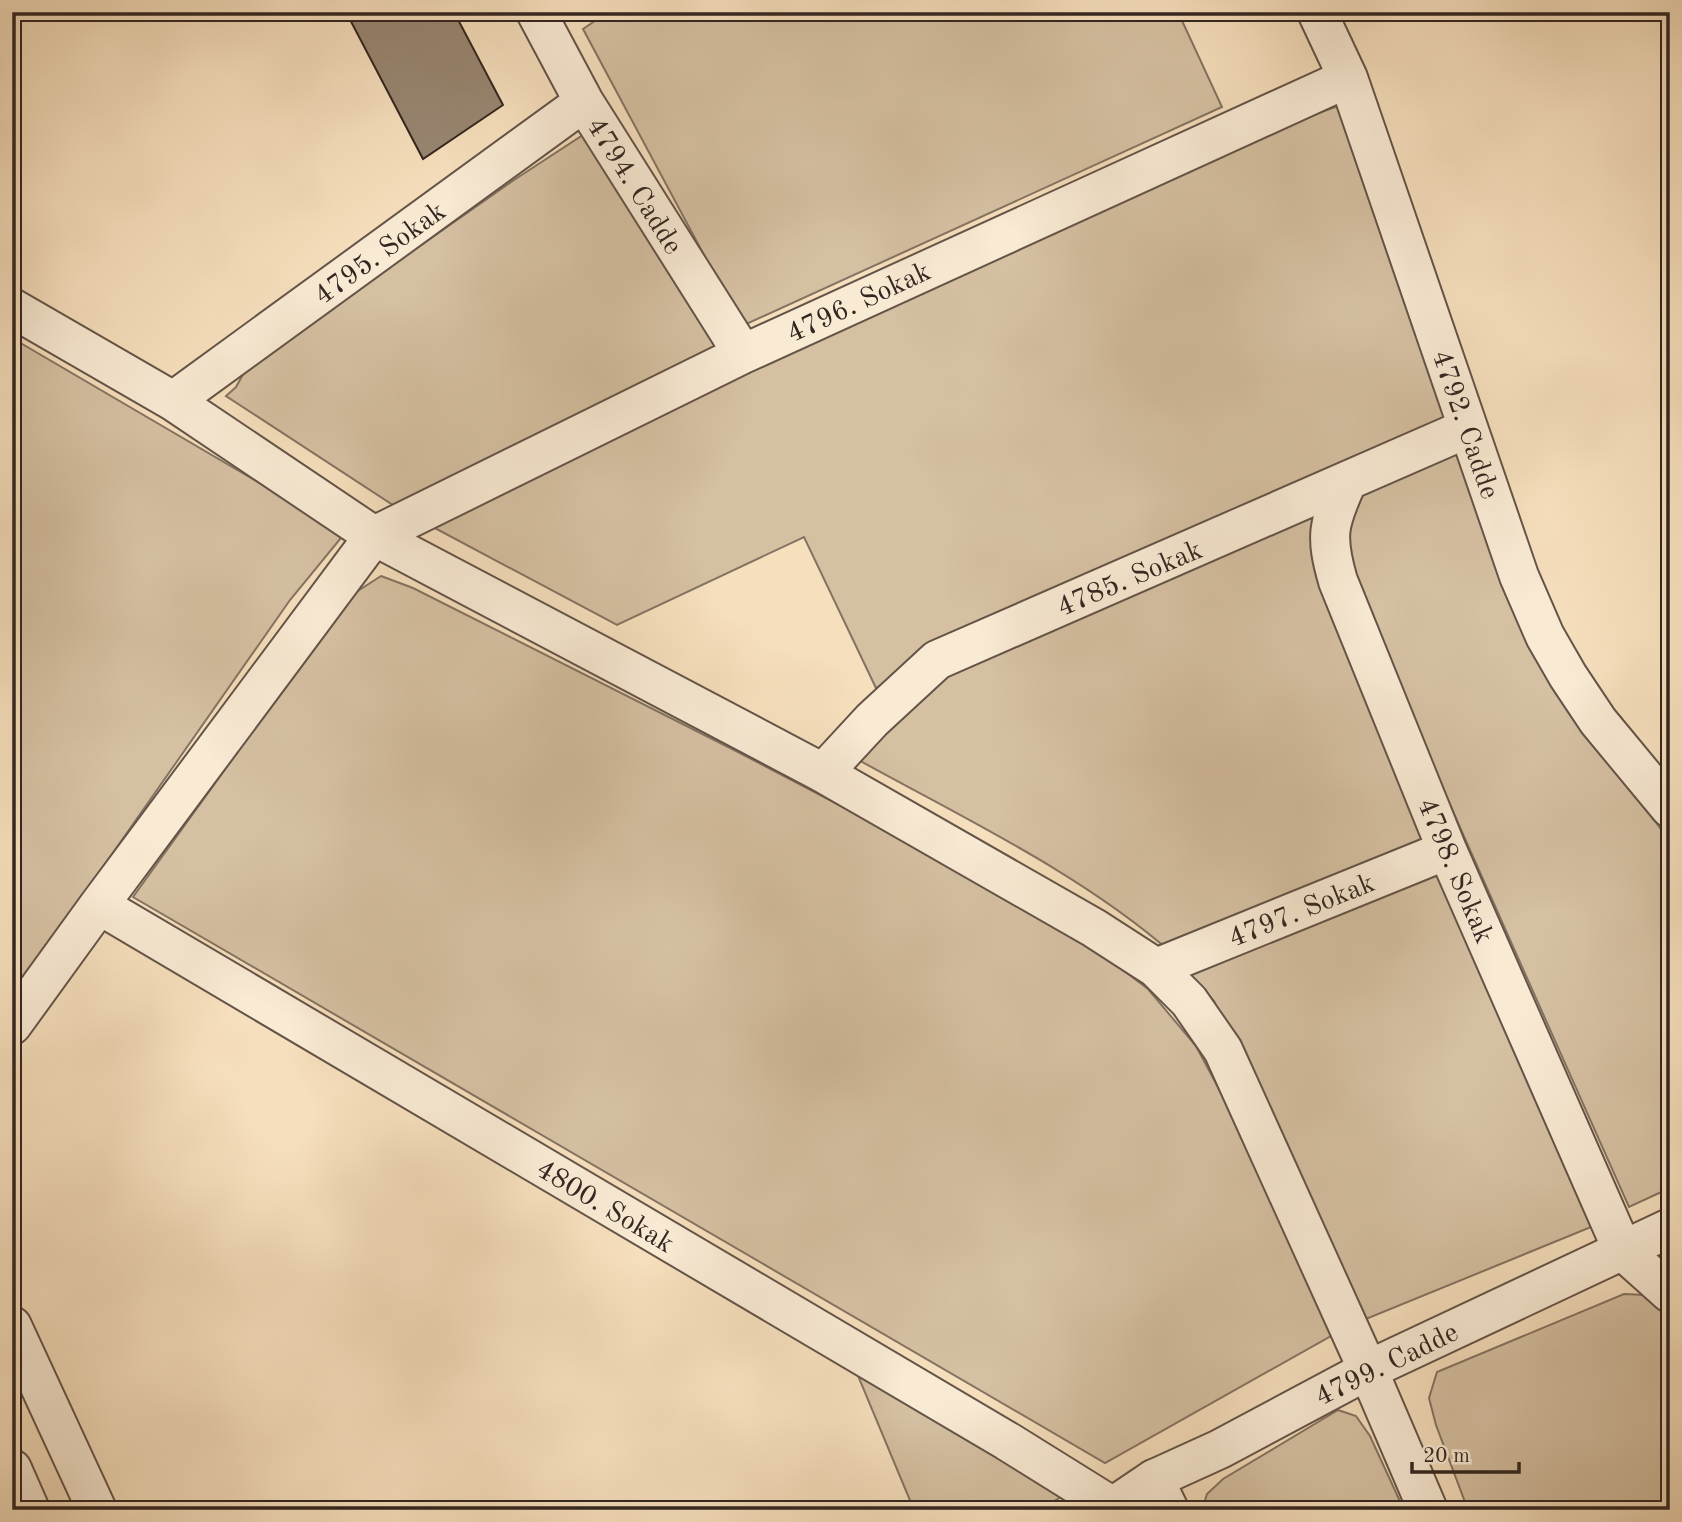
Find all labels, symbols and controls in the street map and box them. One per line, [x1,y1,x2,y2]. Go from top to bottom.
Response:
street label: 4794. Cadde [580,113,686,260]
street label: 4795. Sokak [310,198,452,311]
street label: 4796. Sokak [783,258,935,349]
street label: 4792. Cadde [1426,347,1503,503]
street label: 4785. Sokak [1053,537,1207,623]
street label: 4798. Sokak [1411,794,1497,948]
street label: 4797. Sokak [1225,870,1379,954]
street label: 4800. Sokak [531,1156,678,1259]
street label: 4799. Cadde [1311,1319,1463,1412]
scale bar [1412,1431,1519,1475]
text: 20 m [1423,1446,1470,1467]

